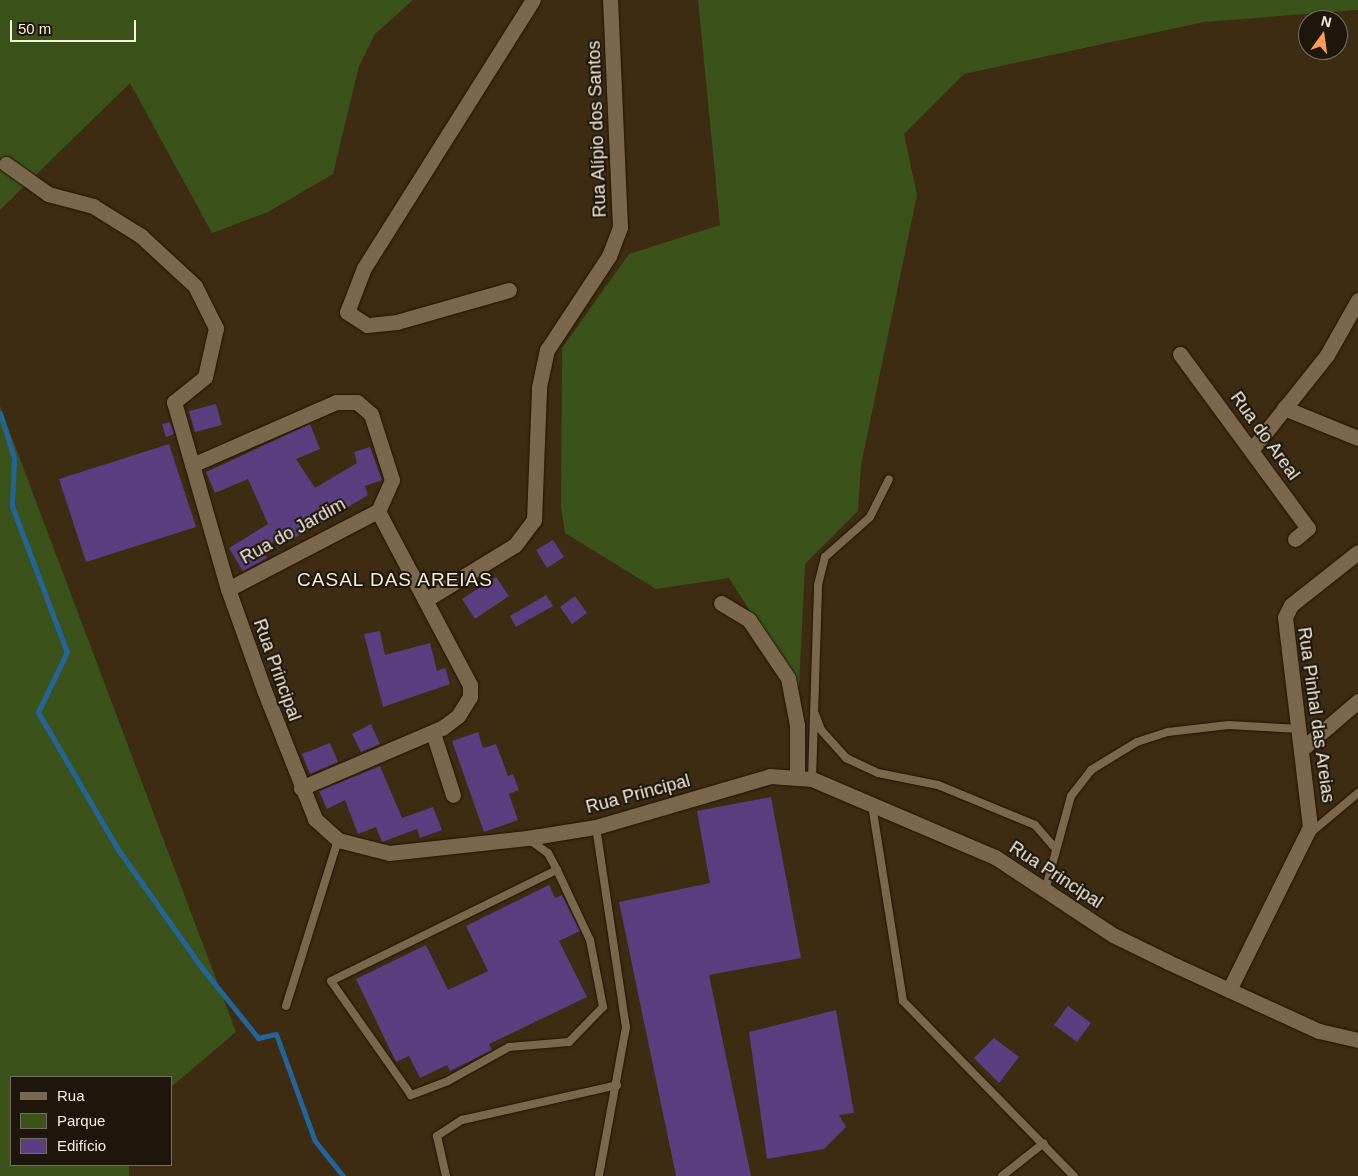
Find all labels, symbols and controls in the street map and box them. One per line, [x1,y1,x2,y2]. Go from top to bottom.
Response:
scale bar [12,10,139,42]
north arrow [1298,10,1348,60]
text: N [1320,12,1333,30]
text: 50 m [18,20,51,37]
street label: Rua Alípio dos Santos [583,40,611,218]
street label: Rua do Areal [1225,387,1305,485]
street label: Rua do Jardim [237,493,349,569]
district label: CASAL DAS AREIAS [294,569,496,591]
street label: Rua Principal [249,616,305,724]
street label: Rua Pinhal das Areias [1293,625,1339,805]
street label: Rua Principal [584,770,692,818]
street label: Rua Principal [1005,837,1107,913]
legend [10,1076,172,1166]
text: Rua [57,1087,85,1104]
text: Parque [57,1112,105,1129]
text: Edifício [57,1137,106,1154]

